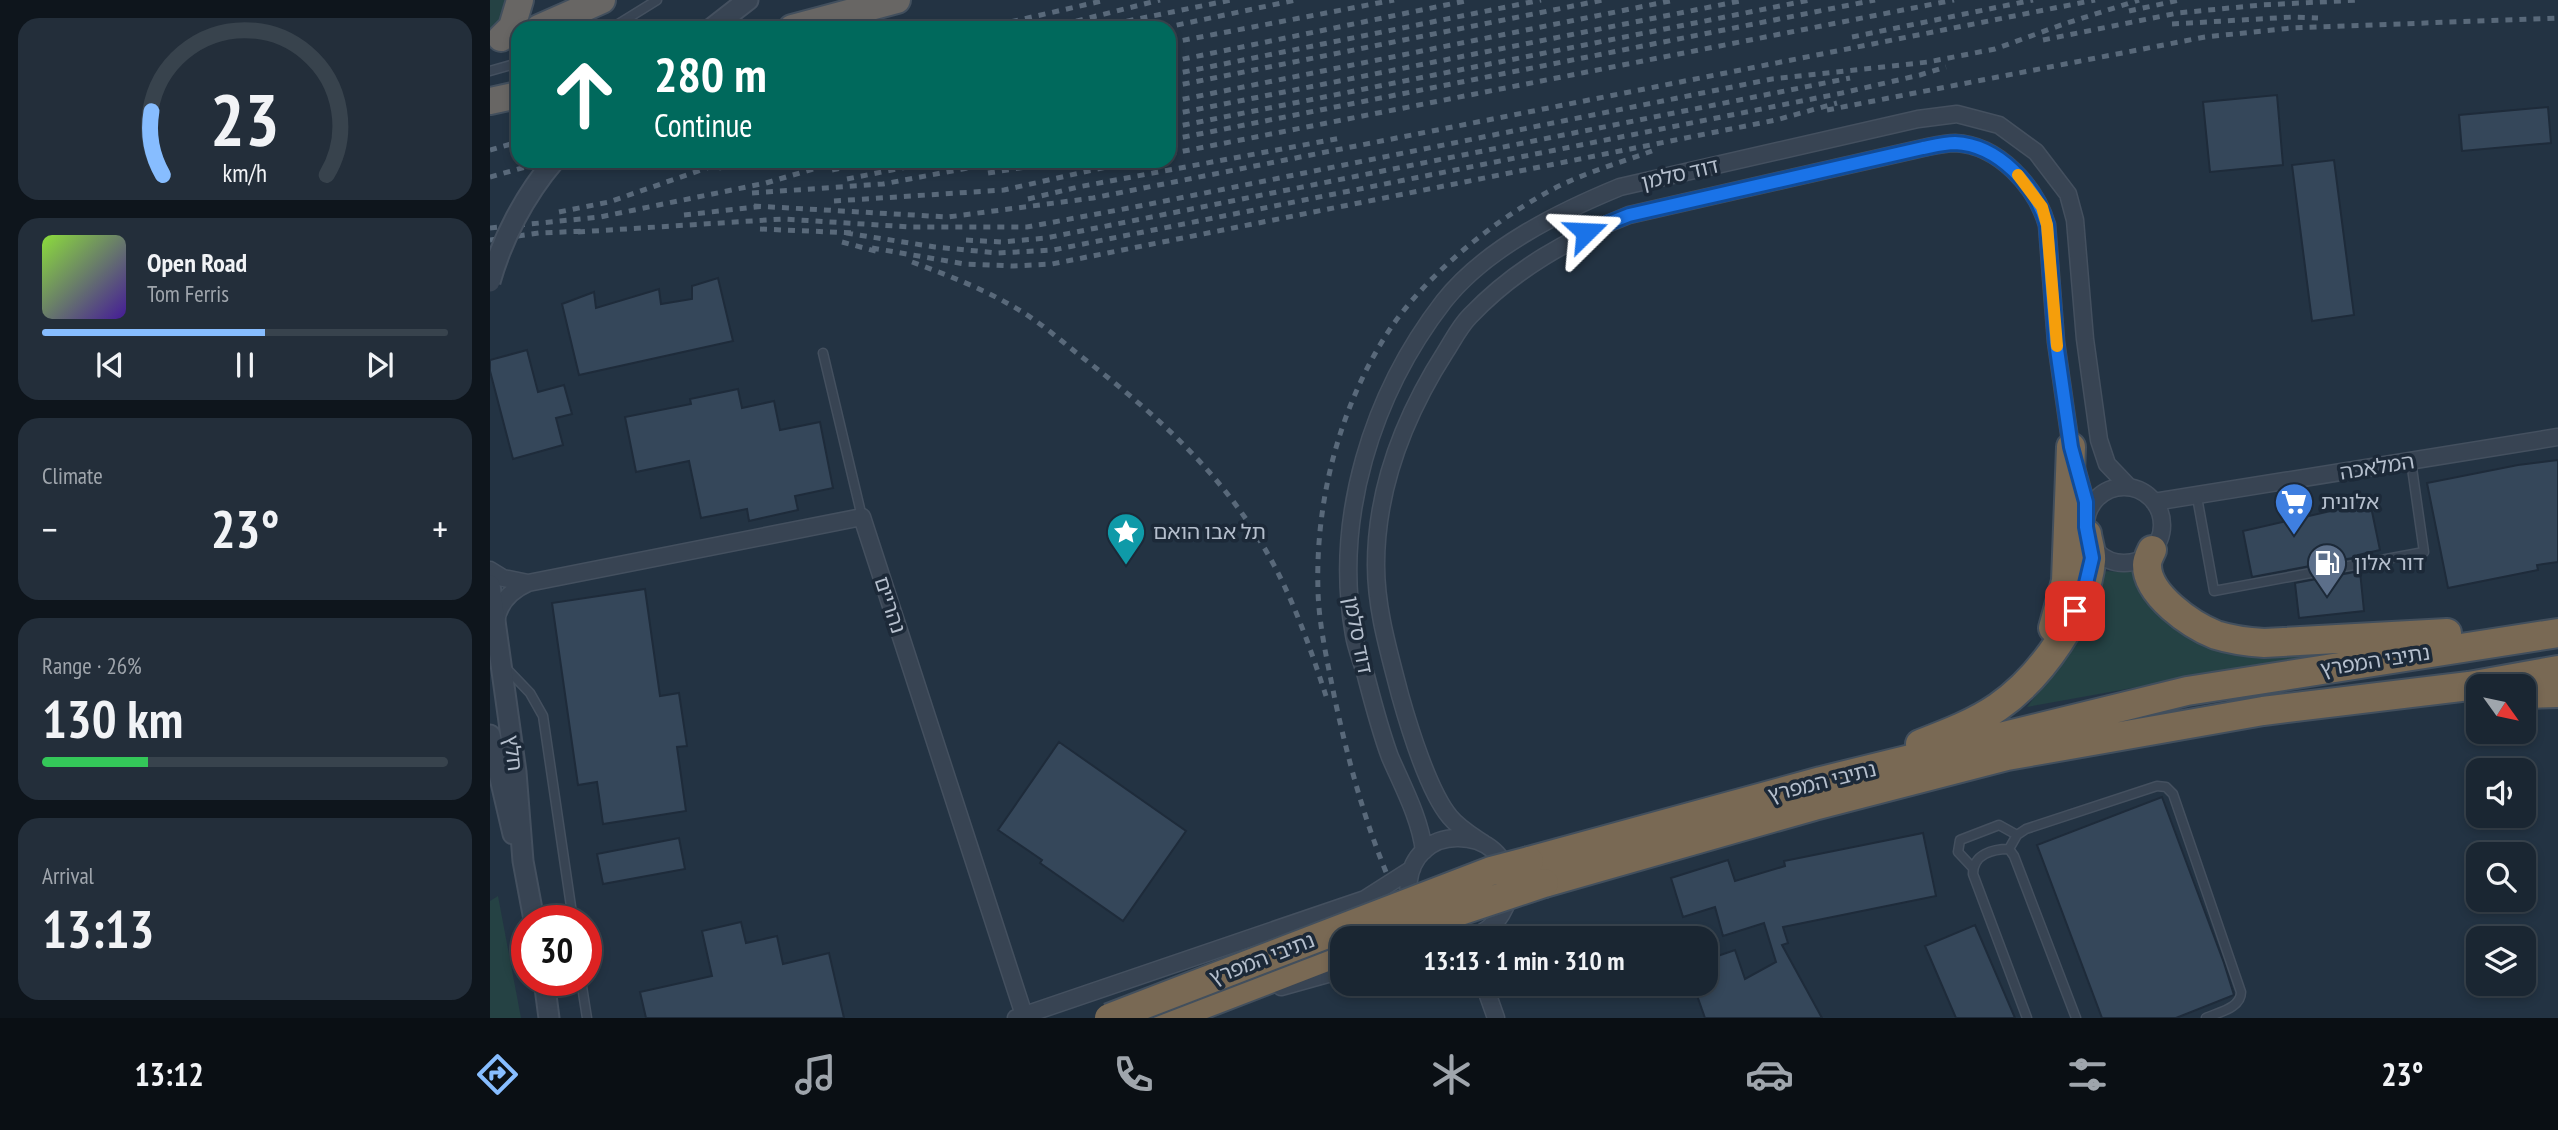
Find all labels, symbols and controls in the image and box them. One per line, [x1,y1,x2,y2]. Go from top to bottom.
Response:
text: 280 m [654,42,767,106]
icon: ahead [539,49,630,140]
text: 23 [210,71,280,165]
text: Continue [654,104,753,146]
street label: דוד סלמן [1639,152,1721,196]
text: km/h [223,157,267,189]
position arrow [1549,195,1623,269]
text: Open Road [147,246,247,279]
text: Tom Ferris [147,279,229,308]
icon: previous [91,346,129,384]
icon: pause [226,346,264,384]
icon: next [361,346,399,384]
street label: המלאכה [2338,447,2416,486]
text: Climate [42,461,103,490]
supermarket icon: אלונית [2273,481,2315,536]
place label: אלונית [2321,488,2379,515]
text: 23° [211,495,279,562]
text: − [42,504,58,553]
text: + [432,504,448,553]
place icon: תל אבו הואם [1105,511,1147,566]
place label: תל אבו הואם [1153,518,1266,545]
fuel station icon: דור אלון [2306,542,2348,597]
place label: דור אלון [2354,549,2424,576]
street label: נהריים [869,573,912,637]
pin [2045,581,2105,641]
icon: arrive [2056,592,2094,630]
street label: דוד סלמן [1338,594,1379,676]
street label: נתיבי המפרץ [2318,639,2432,683]
text: Range · 26% [42,651,142,680]
north arrow [2466,674,2536,744]
map controls [2466,674,2536,996]
text: 130 km [42,685,183,752]
street label: חלץ [498,733,529,772]
street label: נתיבי המפרץ [1765,755,1879,808]
button: sound [2466,758,2536,828]
button: search [2466,842,2536,912]
text: Arrival [42,861,94,890]
text: 13:13 [42,895,154,962]
speed limit sign: 30 [511,905,602,996]
street label: נתיבי המפרץ [1205,926,1318,991]
button: layers [2466,926,2536,996]
text: 13:13 · 1 min · 310 m [1424,944,1624,977]
icon: directions [473,1050,522,1099]
icon: music [791,1050,840,1099]
icon: phone [1109,1050,1158,1099]
icon: climate [1427,1050,1476,1099]
icon: car [1745,1050,1794,1099]
icon: filters [2063,1050,2112,1099]
text: 13:12 [135,1053,204,1095]
text: 23° [2381,1053,2423,1095]

